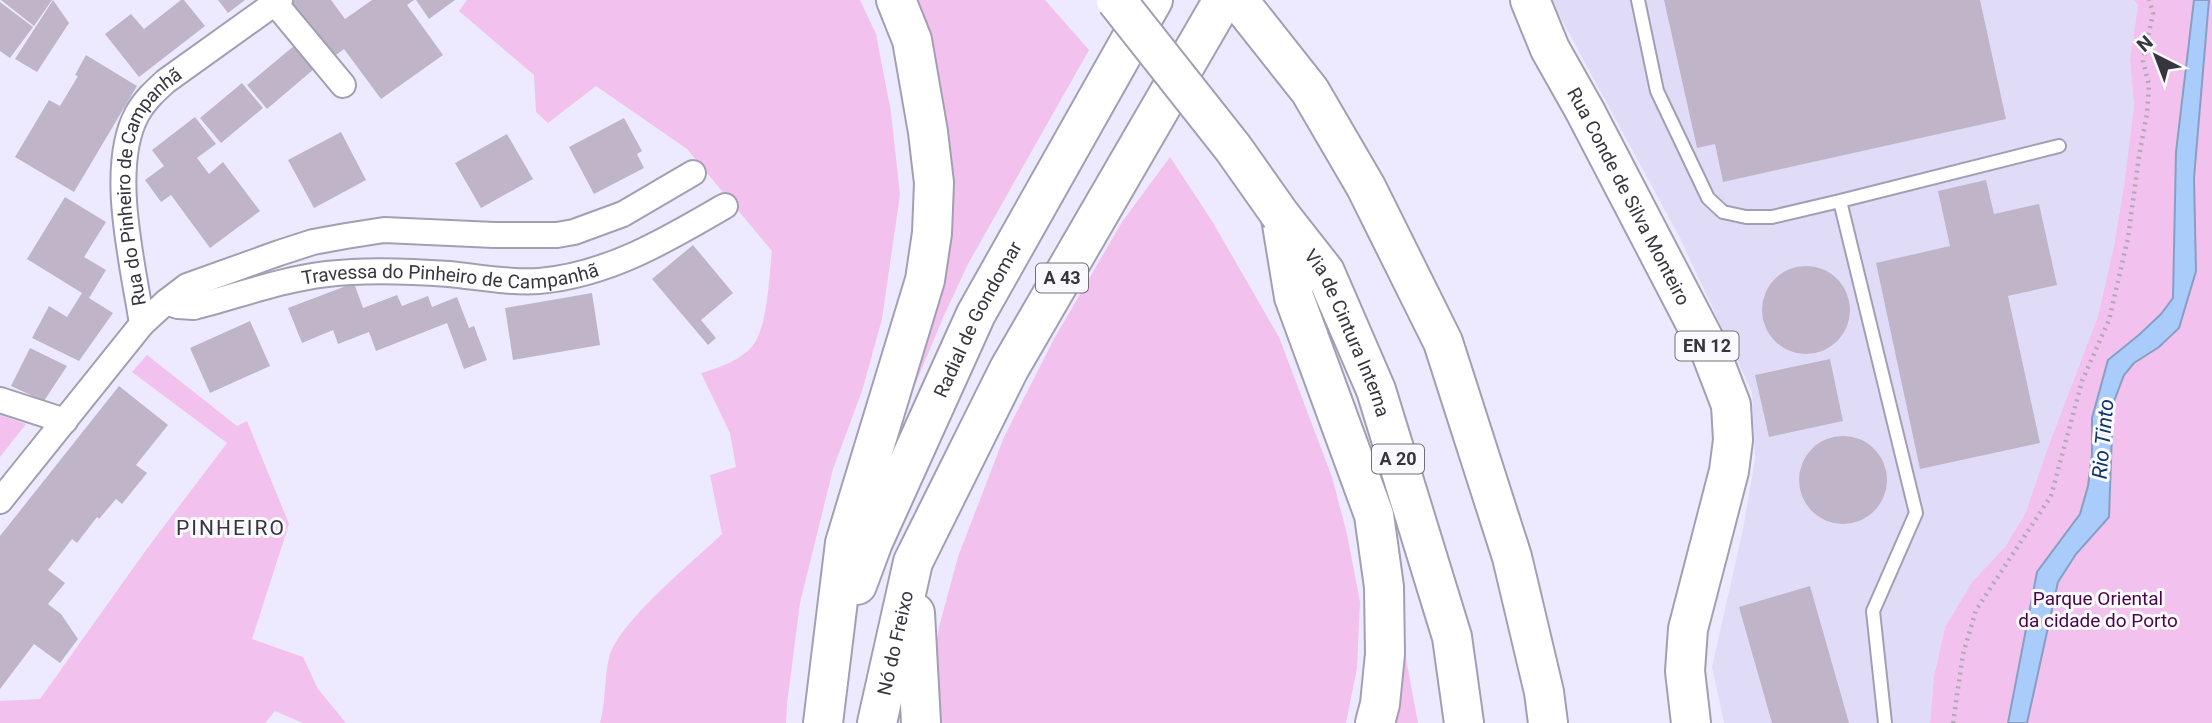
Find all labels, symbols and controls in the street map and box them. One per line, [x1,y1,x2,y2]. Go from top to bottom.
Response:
north arrow [2121,21,2191,91]
text: N [2132,31,2158,57]
street label: Rua do Pinheiro de Campanhã [112,63,186,308]
street label: Rua Conde de Silva Monteiro [1562,83,1695,309]
street label: Radial de Gondomar [929,237,1027,401]
street label: Via de Cintura Interna [1299,245,1395,420]
street label: Travessa do Pinheiro de Campanhã [300,258,601,294]
road number: A 43 [1036,264,1088,292]
road number: EN 12 [1676,332,1738,360]
water label: Rio Tinto [2088,398,2118,480]
road number: A 20 [1372,444,1424,474]
district label: PINHEIRO [176,516,286,540]
park label: Parque Oriental da cidade do Porto [2018,587,2178,632]
street label: Nó do Freixo [873,588,918,698]

